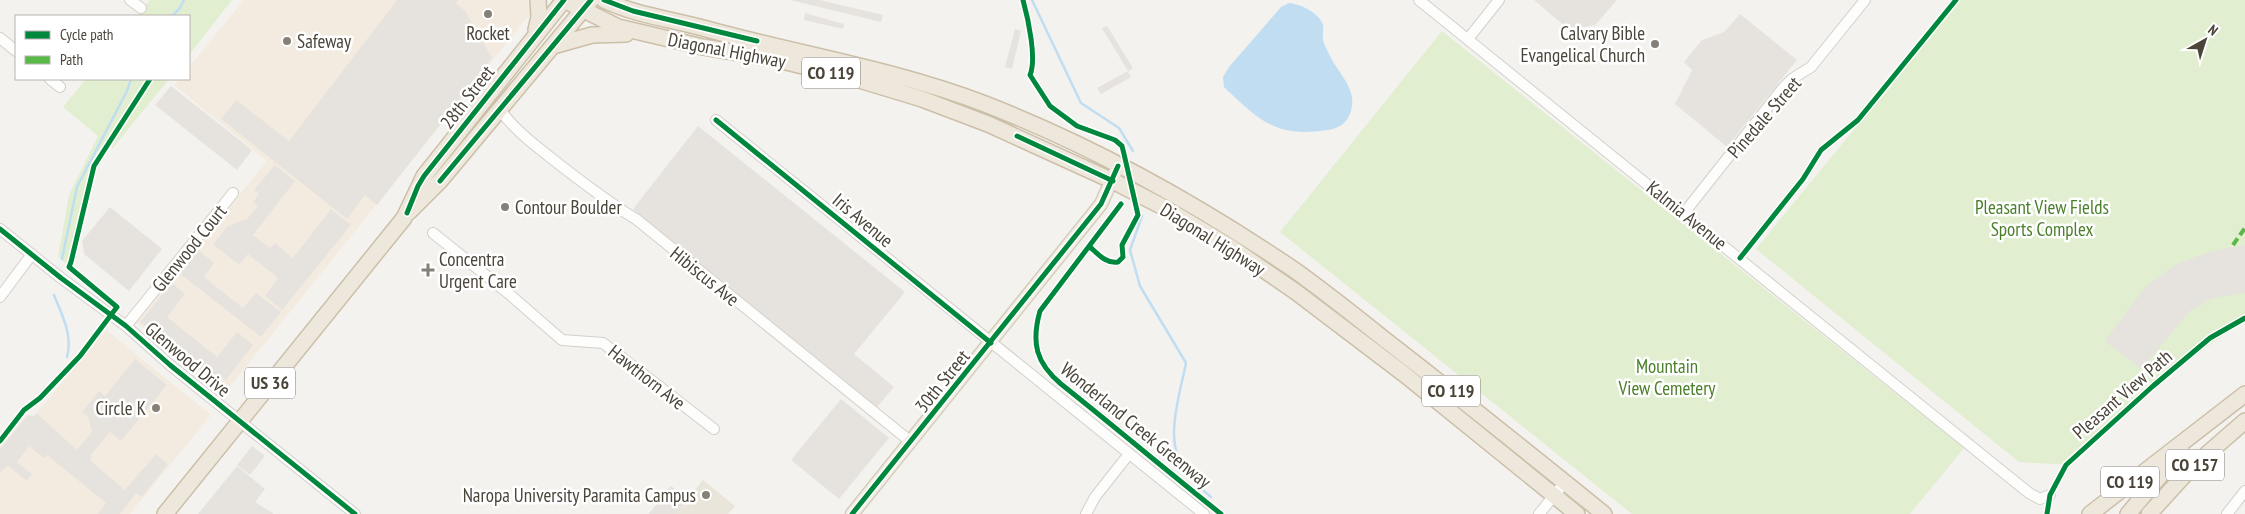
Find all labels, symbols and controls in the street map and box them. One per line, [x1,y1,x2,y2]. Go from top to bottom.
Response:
marker: Rocket [482,8,494,20]
legend [15,15,190,80]
north arrow [2180,15,2230,65]
place label: Rocket [466,21,511,45]
place label: Calvary Bible Evangelical Church [1520,21,1645,67]
text: N [2205,21,2222,39]
text: Cycle path [60,25,113,44]
street label: Diagonal Highway [666,27,789,73]
place label: Safeway [297,29,352,53]
marker: Safeway [281,35,293,47]
marker: Calvary Bible Evangelical Church [1649,38,1661,50]
text: Path [60,50,83,69]
road number: CO 119 [802,58,860,88]
street label: 28th Street [435,60,500,134]
street label: Pinedale Street [1722,71,1806,163]
street label: Kalmia Avenue [1642,175,1732,255]
street label: Iris Avenue [828,188,898,252]
place label: Contour Boulder [515,195,622,219]
park label: Pleasant View Fields Sports Complex [1975,195,2109,241]
street label: Diagonal Highway [1156,197,1271,281]
street label: Glenwood Court [147,199,232,296]
marker: Contour Boulder [499,201,511,213]
street label: Hibiscus Ave [666,241,744,311]
place label: Concentra Urgent Care [439,247,517,293]
marker: Concentra Urgent Care [421,263,435,277]
street label: Glenwood Drive [140,316,236,402]
street label: Hawthorn Ave [604,339,691,415]
street label: 30th Street [909,344,975,417]
street label: Pleasant View Path [2067,344,2177,444]
park label: Mountain View Cemetery [1618,354,1716,400]
street label: Wonderland Creek Greenway [1056,357,1217,494]
road number: US 36 [245,368,295,398]
road number: CO 119 [1422,376,1480,406]
place label: Circle K [96,396,146,420]
marker: Circle K [150,402,162,414]
road number: CO 157 [2166,450,2224,480]
road number: CO 119 [2101,467,2159,498]
place label: Naropa University Paramita Campus [463,483,696,507]
marker: Naropa University Paramita Campus [700,489,712,501]

